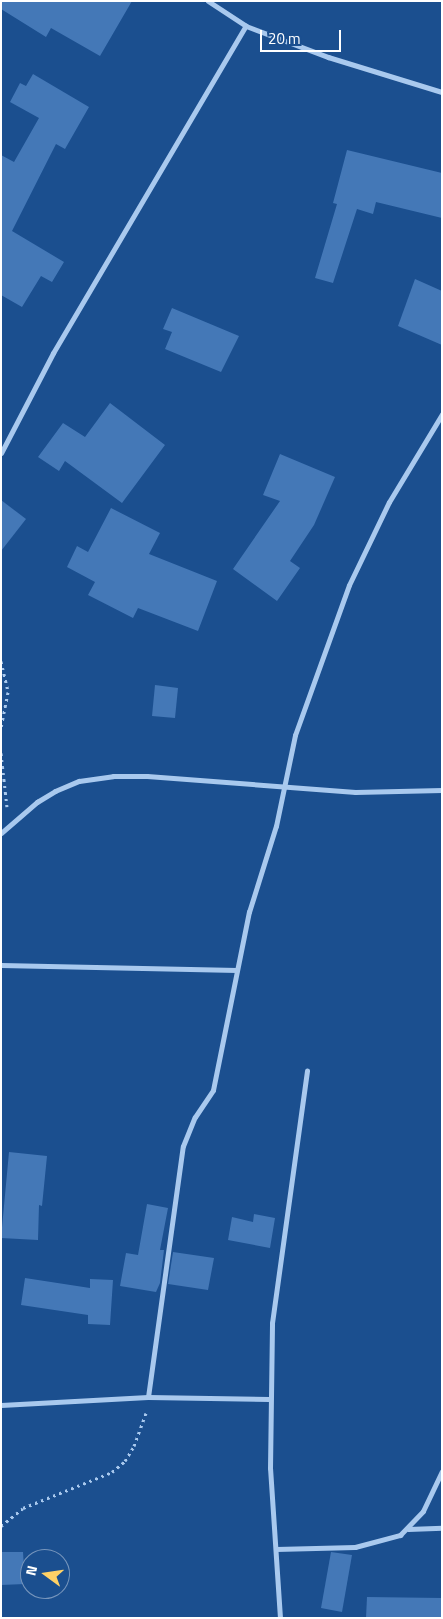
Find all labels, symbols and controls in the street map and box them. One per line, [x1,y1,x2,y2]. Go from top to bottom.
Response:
scale bar [263,20,344,52]
text: 20 m [268,27,301,50]
north arrow [20,1549,70,1599]
text: N [20,1563,42,1578]

